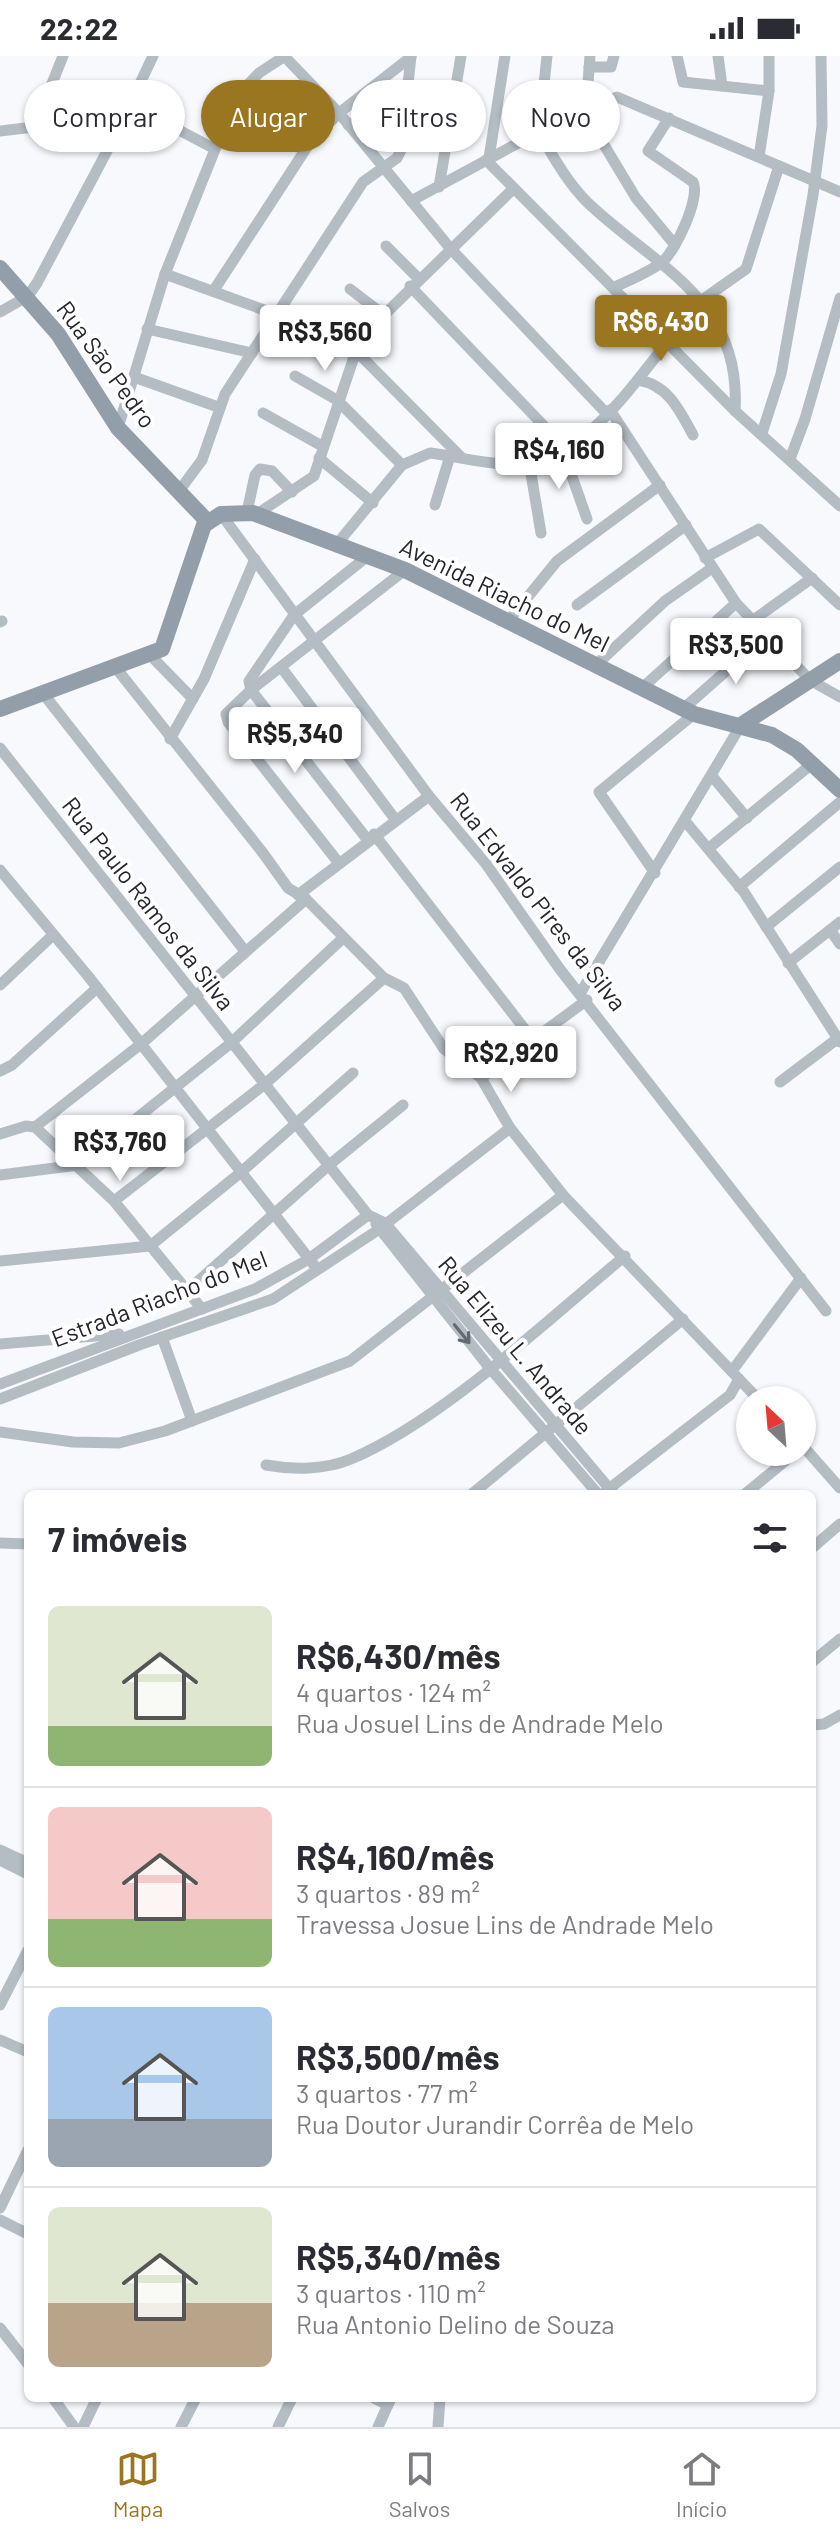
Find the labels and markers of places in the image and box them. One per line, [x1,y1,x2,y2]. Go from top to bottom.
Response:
pin: R$6,430 [587,295,735,363]
pin: R$3,560 [251,305,399,373]
pin: R$4,160 [485,423,633,491]
pin: R$3,500 [662,618,810,686]
pin: R$5,340 [221,707,369,775]
pin: R$2,920 [437,1026,585,1094]
pin: R$3,760 [46,1115,194,1183]

